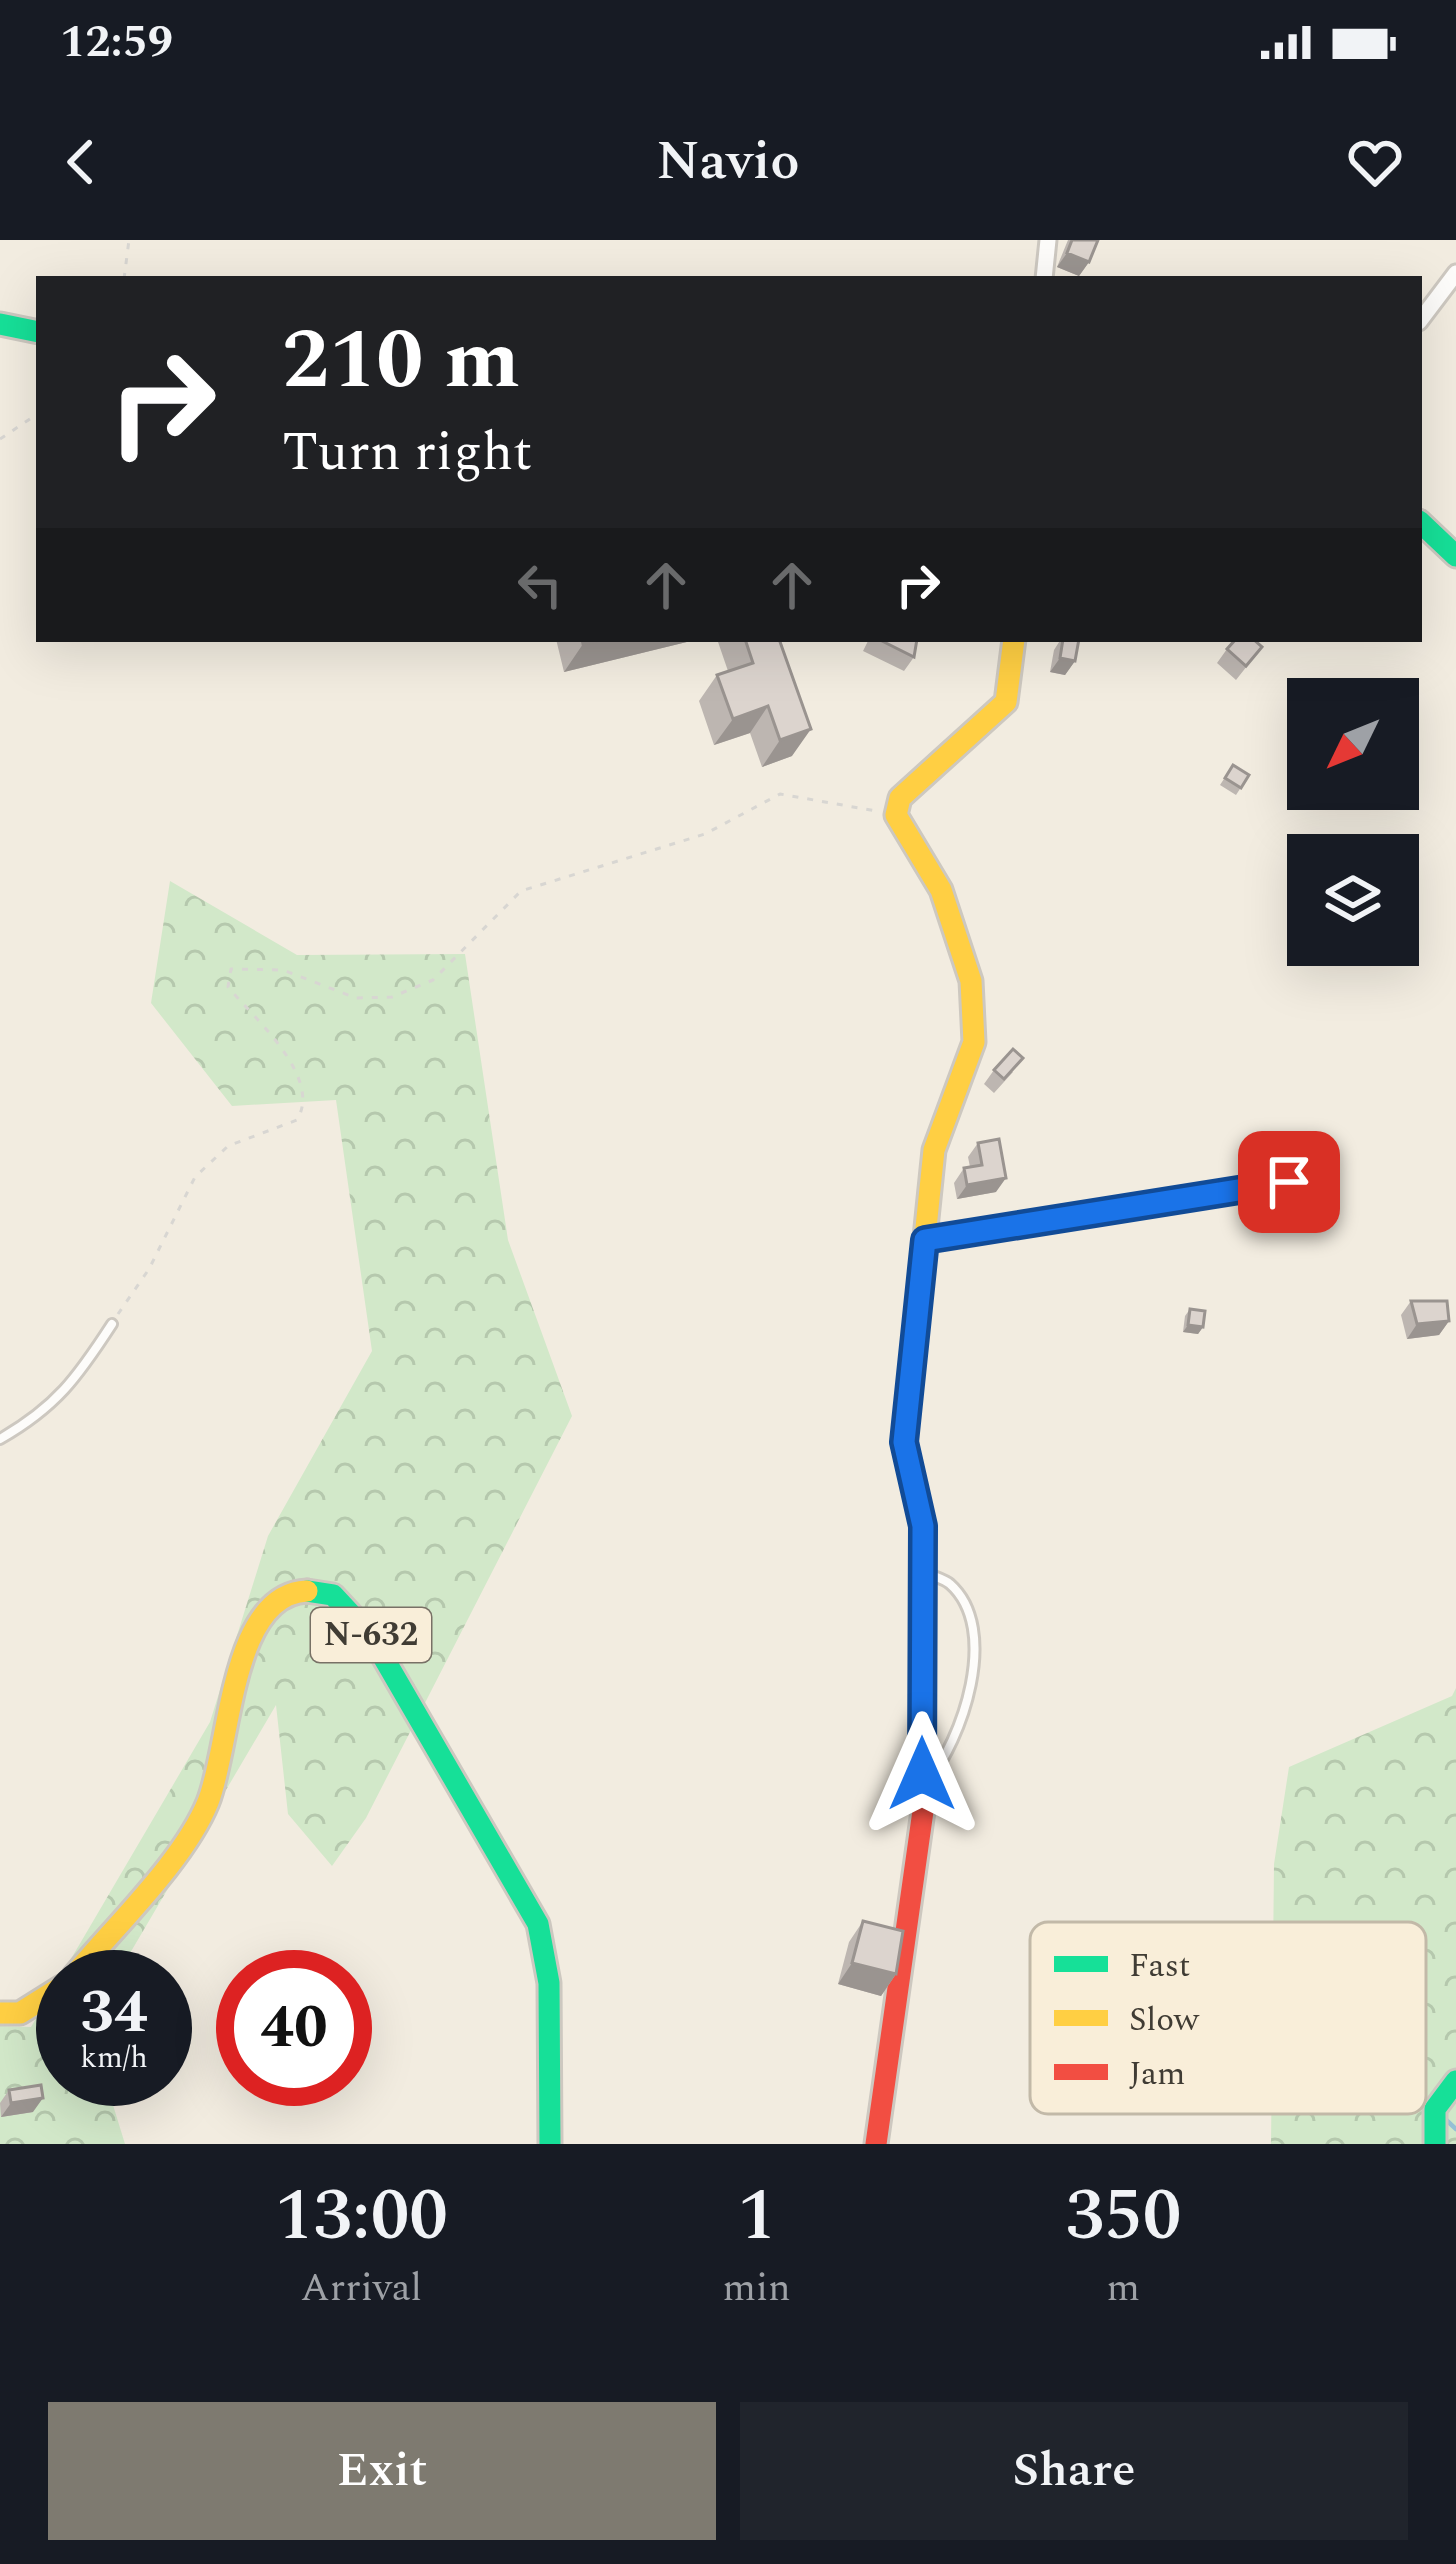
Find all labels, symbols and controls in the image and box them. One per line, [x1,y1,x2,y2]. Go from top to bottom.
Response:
text: 12:59 [60,8,173,77]
text: Navio [656,121,800,203]
icon: back [48,129,114,195]
icon: heart [1342,129,1408,195]
text: 210 m [282,297,520,425]
icon: right [84,324,240,480]
text: Turn right [282,412,532,494]
icon: left [507,552,573,618]
icon: ahead [633,552,699,618]
icon: ahead [759,552,825,618]
icon: right [885,552,951,618]
north arrow [1287,678,1419,810]
map controls [1287,678,1419,966]
button: layers [1287,834,1419,966]
pin [1238,1131,1340,1233]
icon: arrive [1256,1149,1322,1215]
road number: N-632 [311,1608,431,1662]
position arrow [859,1711,985,1837]
legend [1030,1922,1426,2114]
text: Fast [1129,1941,1190,1991]
speed limit sign: 40 [216,1950,372,2106]
text: 34 [80,1967,148,2059]
text: Slow [1129,1995,1200,2045]
text: km/h [80,2035,148,2081]
text: Jam [1129,2049,1185,2099]
text: 13:00 [275,2162,448,2271]
text: 1 [737,2162,776,2271]
text: 350 [1066,2162,1181,2271]
text: Arrival [301,2259,422,2318]
text: min [723,2259,791,2318]
text: m [1107,2259,1140,2318]
button: Exit [48,2402,716,2540]
button: Share [740,2402,1408,2540]

